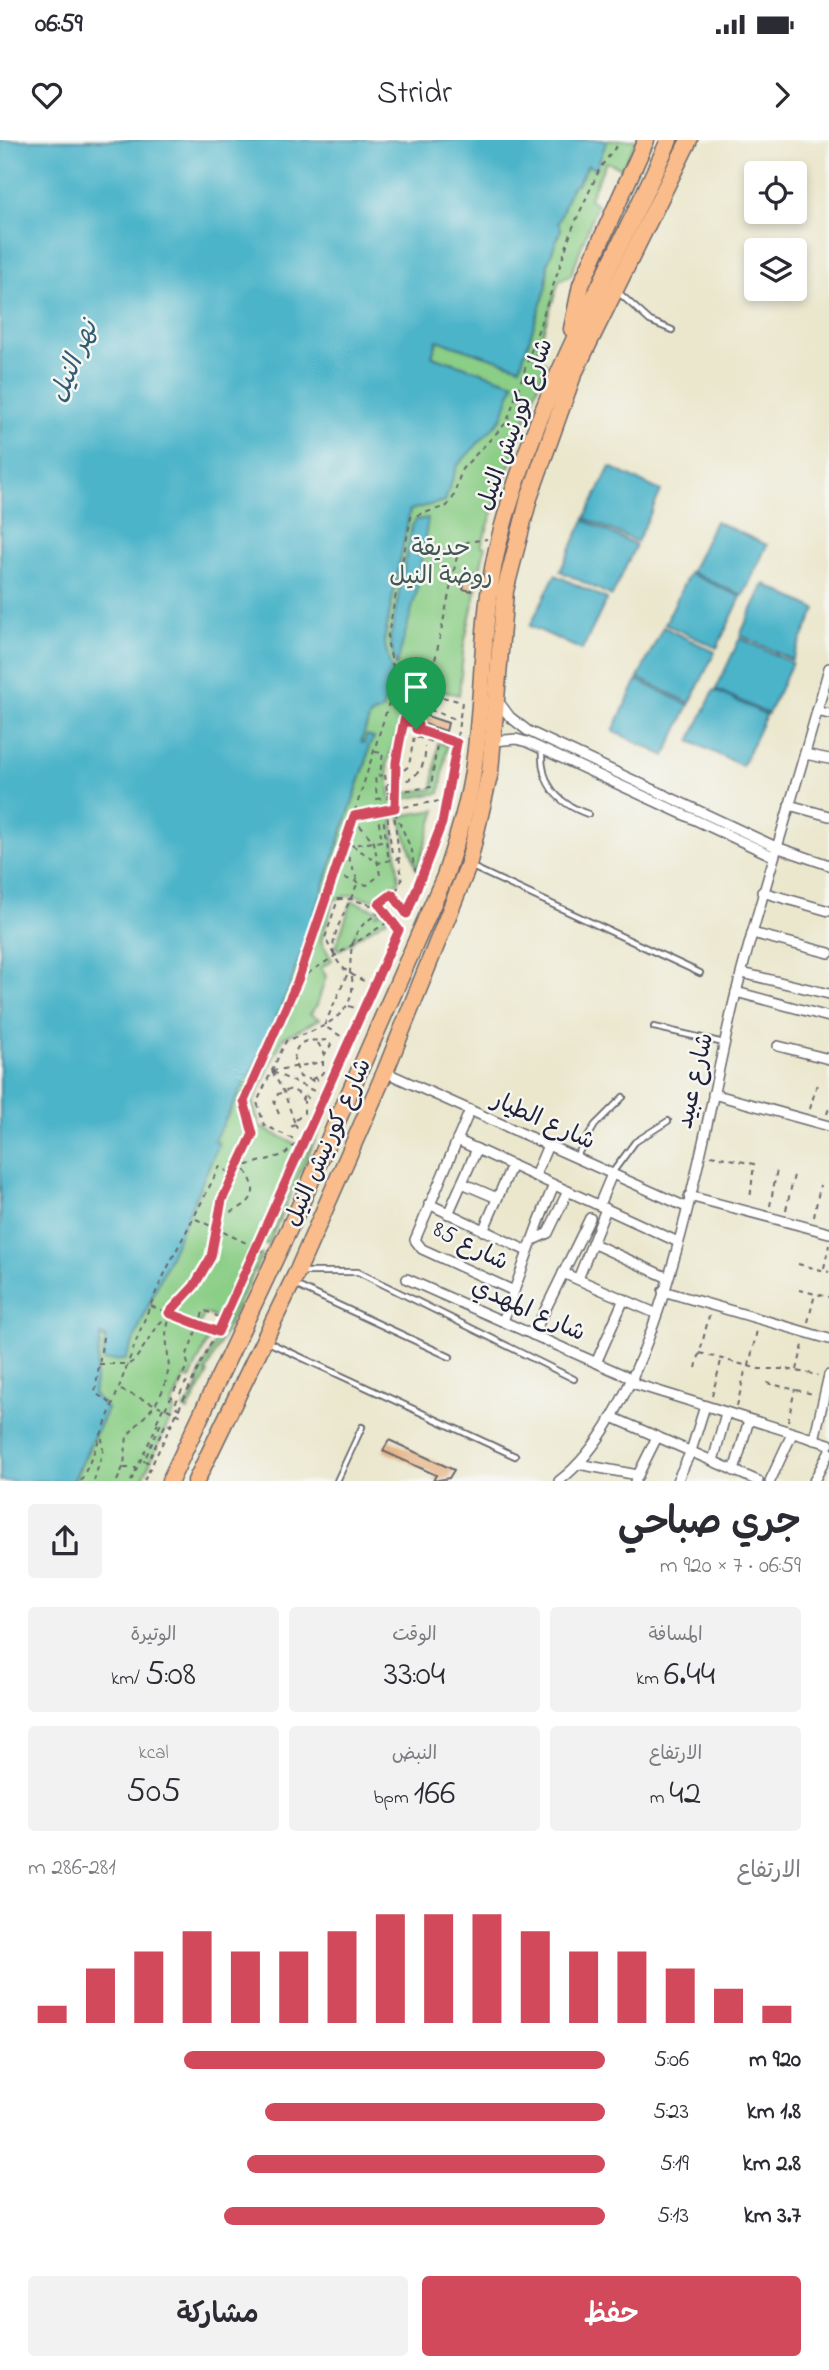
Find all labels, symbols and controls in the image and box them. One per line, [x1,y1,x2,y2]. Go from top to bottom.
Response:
text: 06:59 [35,6,83,44]
text: Stridr [377,71,452,118]
icon: heart [28,76,66,114]
icon: forward [763,76,801,114]
map controls [744,161,807,301]
button: locate [744,161,807,224]
button: layers [744,238,807,301]
water label: نهر النيل [41,312,110,409]
street label: شارع كورنيش النيل [469,334,563,516]
park label: حديقة روضة النيل [389,532,493,595]
pin [386,657,446,729]
icon: arrive [397,668,435,706]
street label: شارع عبيد [668,1030,724,1132]
street label: شارع كورنيش النيل [276,1053,382,1233]
street label: شارع الطيار [484,1083,600,1160]
street label: شارع 85 [426,1213,514,1281]
street label: شارع المهدي [465,1270,591,1352]
text: جري صباحي [618,1496,801,1552]
button: share [28,1504,102,1578]
text: 06:59 · 7 × 920 m [660,1550,801,1583]
text: الوتيرة [131,1622,176,1649]
text: الوقت [392,1622,437,1649]
text: المسافة [648,1622,703,1649]
text: 5:08 [145,1650,196,1701]
text: 33:04 [384,1650,445,1701]
text: 6.44 [664,1650,715,1701]
text: /km [111,1666,145,1693]
text: km [636,1666,664,1693]
text: kcal [138,1740,169,1767]
text: النبض [392,1741,437,1768]
text: الارتفاع [649,1741,702,1768]
text: 505 [126,1767,181,1818]
text: 166 [413,1769,455,1820]
text: 42 [669,1769,701,1820]
text: bpm [374,1785,413,1812]
text: m [650,1785,669,1812]
text: 281–286 m [28,1852,116,1885]
text: الارتفاع [737,1855,801,1888]
text: 5:06 [654,2044,689,2077]
text: 920 m [749,2044,801,2077]
text: 5:23 [653,2096,689,2129]
text: 1.8 km [747,2096,801,2129]
text: 5:19 [660,2148,689,2181]
text: 2.8 km [743,2148,801,2181]
text: 5:13 [657,2200,689,2233]
text: 3.7 km [744,2200,801,2233]
button: مشاركة [28,2276,408,2356]
button: حفظ [422,2276,801,2356]

